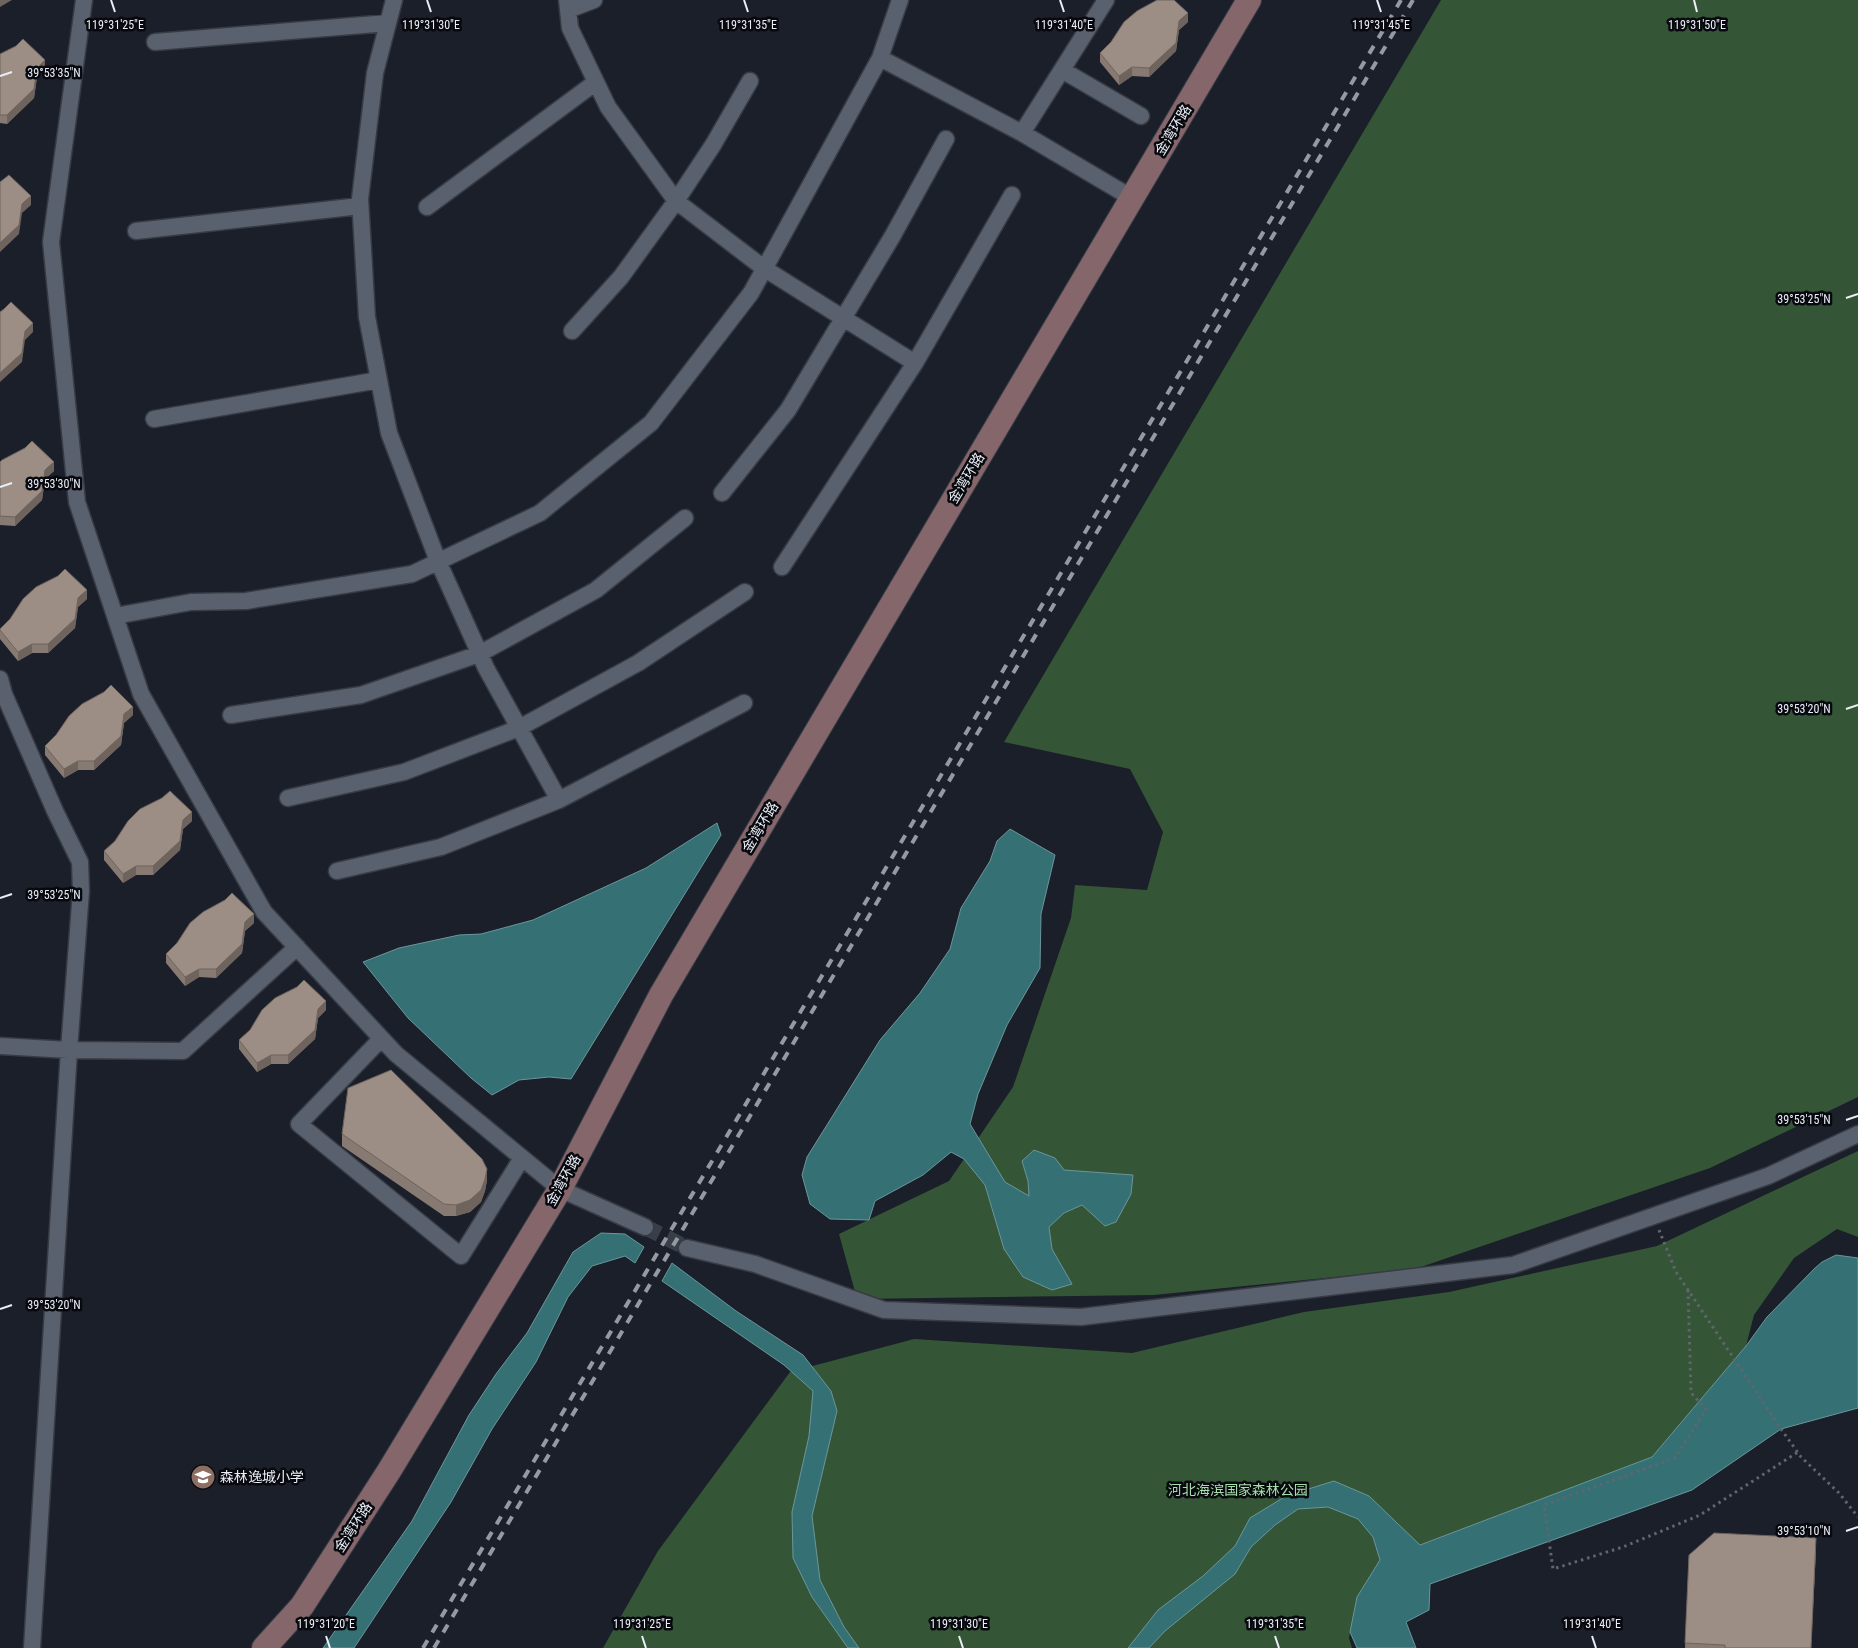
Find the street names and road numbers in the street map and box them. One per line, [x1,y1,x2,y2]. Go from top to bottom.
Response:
street label: 金湾环路 [1152,102,1194,158]
street label: 金湾环路 [945,450,987,506]
street label: 金湾环路 [739,799,781,855]
street label: 金湾环路 [542,1152,584,1208]
street label: 金湾环路 [331,1499,375,1555]

